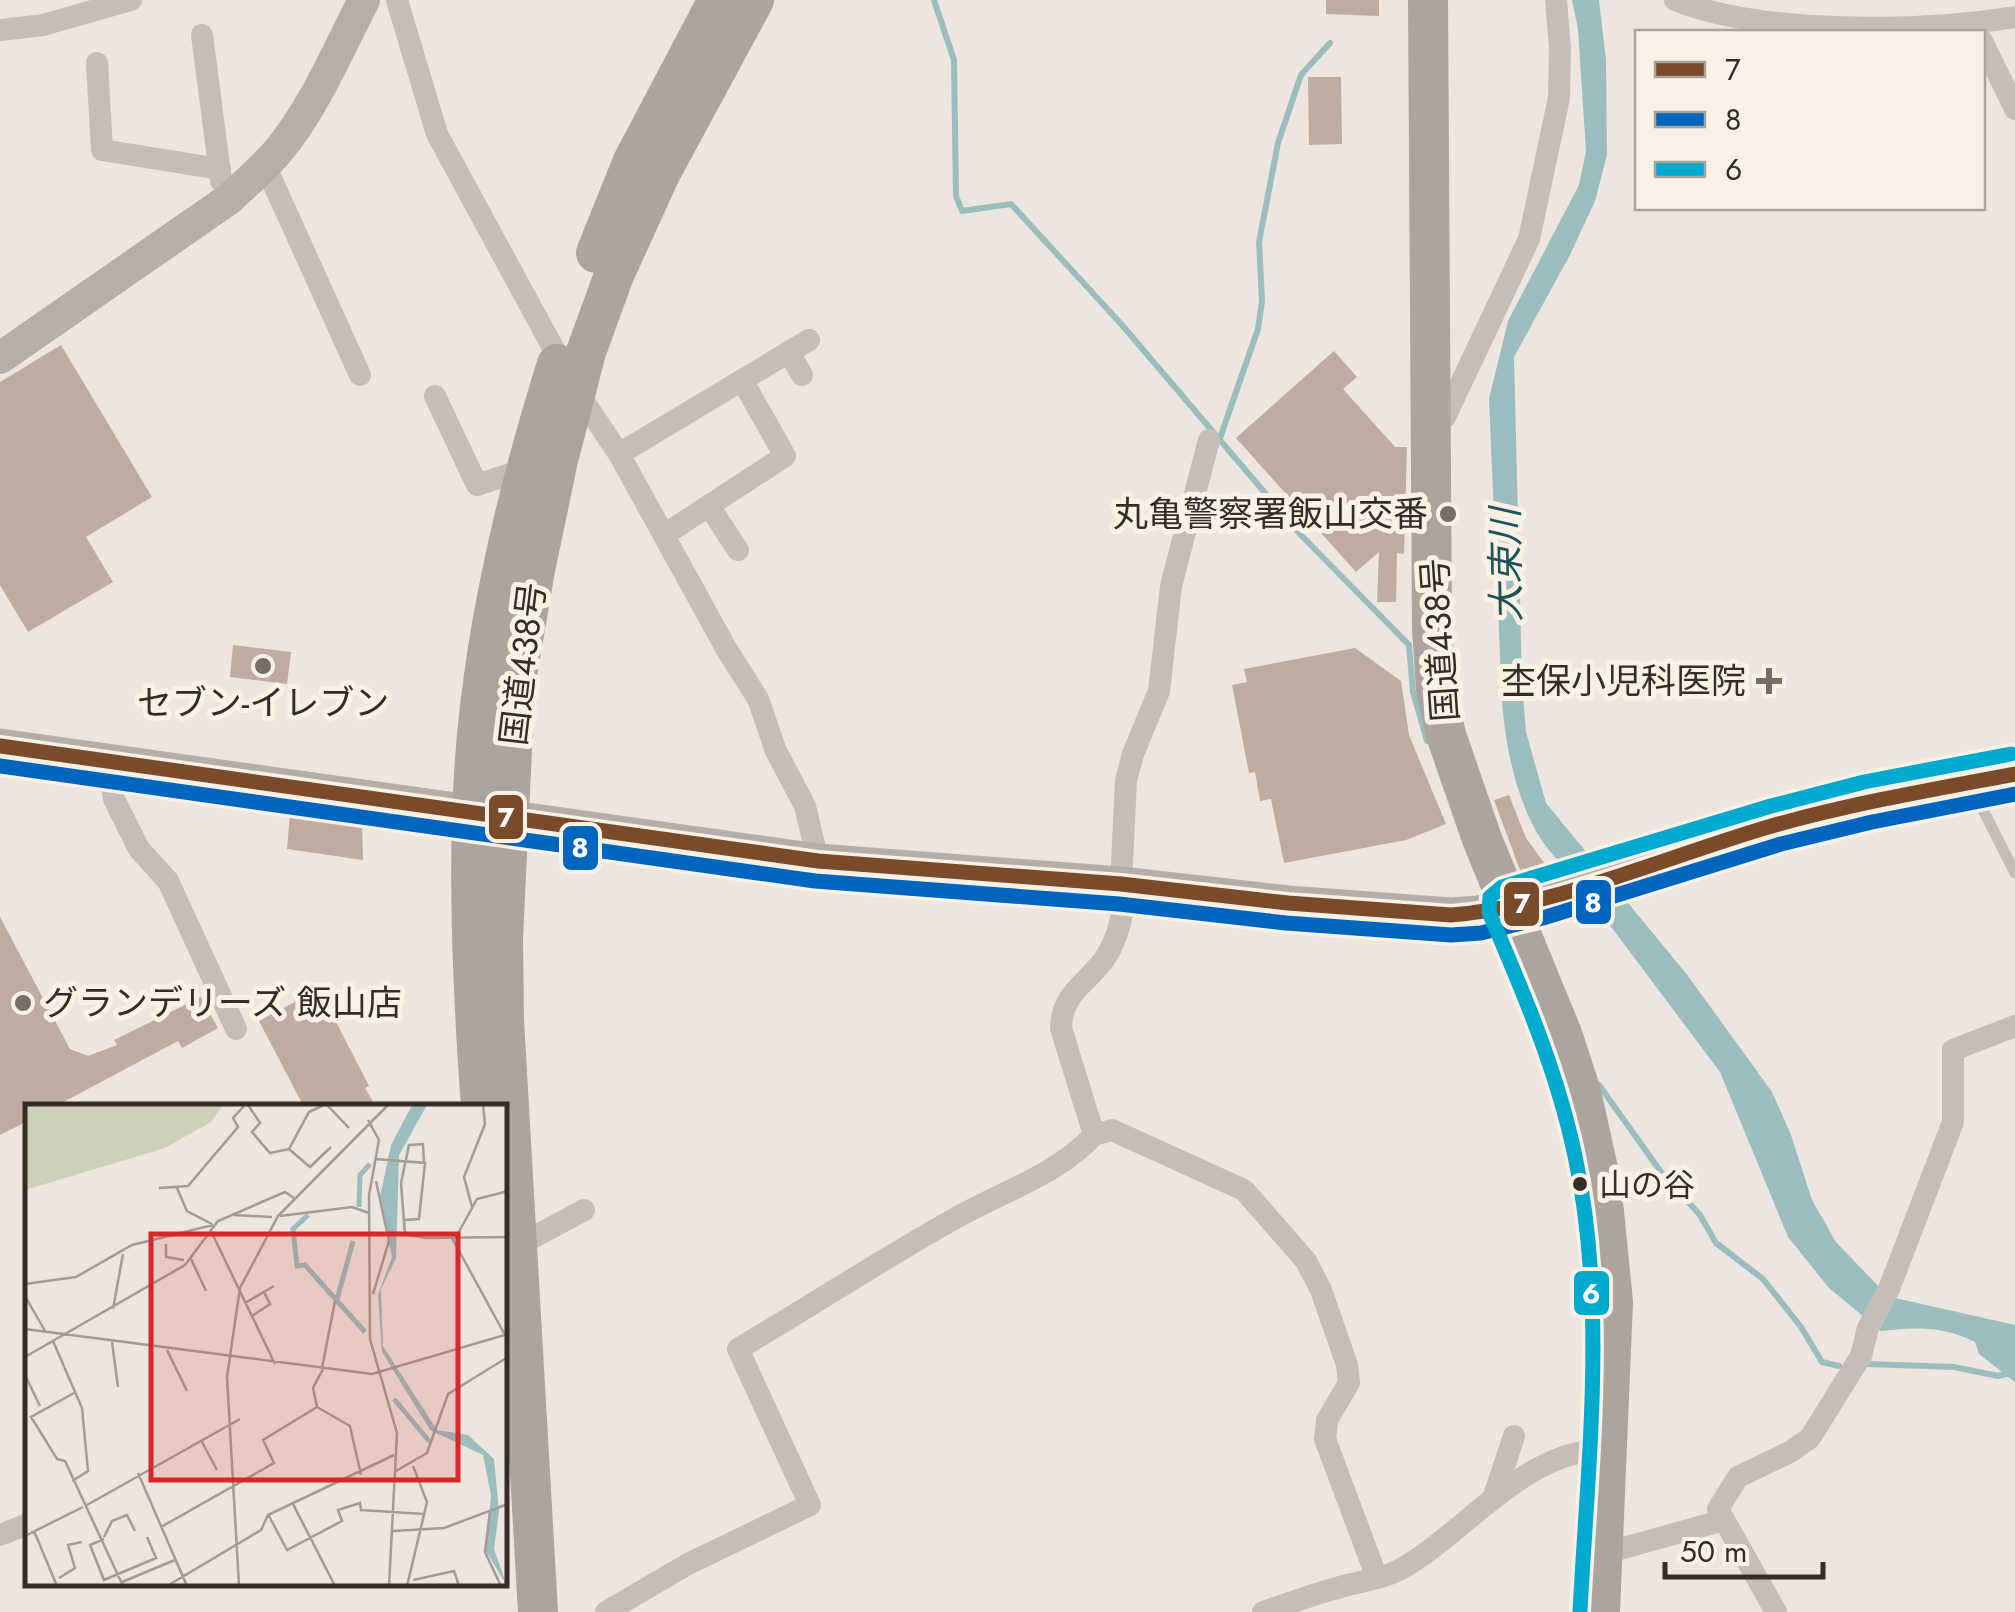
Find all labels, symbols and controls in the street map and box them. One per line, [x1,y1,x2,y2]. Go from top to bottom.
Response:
legend [1635,30,1985,210]
text: 7 [1725,48,1741,91]
text: 8 [1725,98,1741,141]
text: 6 [1725,148,1742,191]
place label: 丸亀警察署飯山交番 [1113,489,1428,539]
marker: 丸亀警察署飯山交番 [1437,503,1459,525]
water label: 大束川 [1477,504,1534,622]
street label: 国道438号 [1409,557,1471,723]
street label: 国道438号 [488,580,558,748]
marker: セブン-イレブン [252,655,274,677]
place label: 杢保小児科医院 [1501,656,1746,706]
marker: 杢保小児科医院 [1756,668,1782,694]
place label: セブン-イレブン [137,678,389,728]
line badge: 7 [487,793,525,841]
text: 7 [498,797,515,838]
line badge: 8 [561,824,600,872]
text: 8 [571,827,589,868]
line badge: 8 [1574,878,1613,926]
line badge: 7 [1502,880,1541,928]
text: 8 [1584,882,1602,923]
text: 7 [1514,883,1531,924]
place label: グランデリーズ 飯山店 [43,978,402,1028]
marker: グランデリーズ 飯山店 [12,992,34,1014]
inset map [25,1104,508,1587]
place label: 山の谷 [1599,1162,1695,1208]
marker: 山の谷 [1570,1174,1590,1194]
line badge: 6 [1572,1269,1611,1317]
text: 6 [1582,1273,1600,1314]
scale bar [1665,1517,1822,1579]
text: 50 m [1680,1530,1747,1573]

